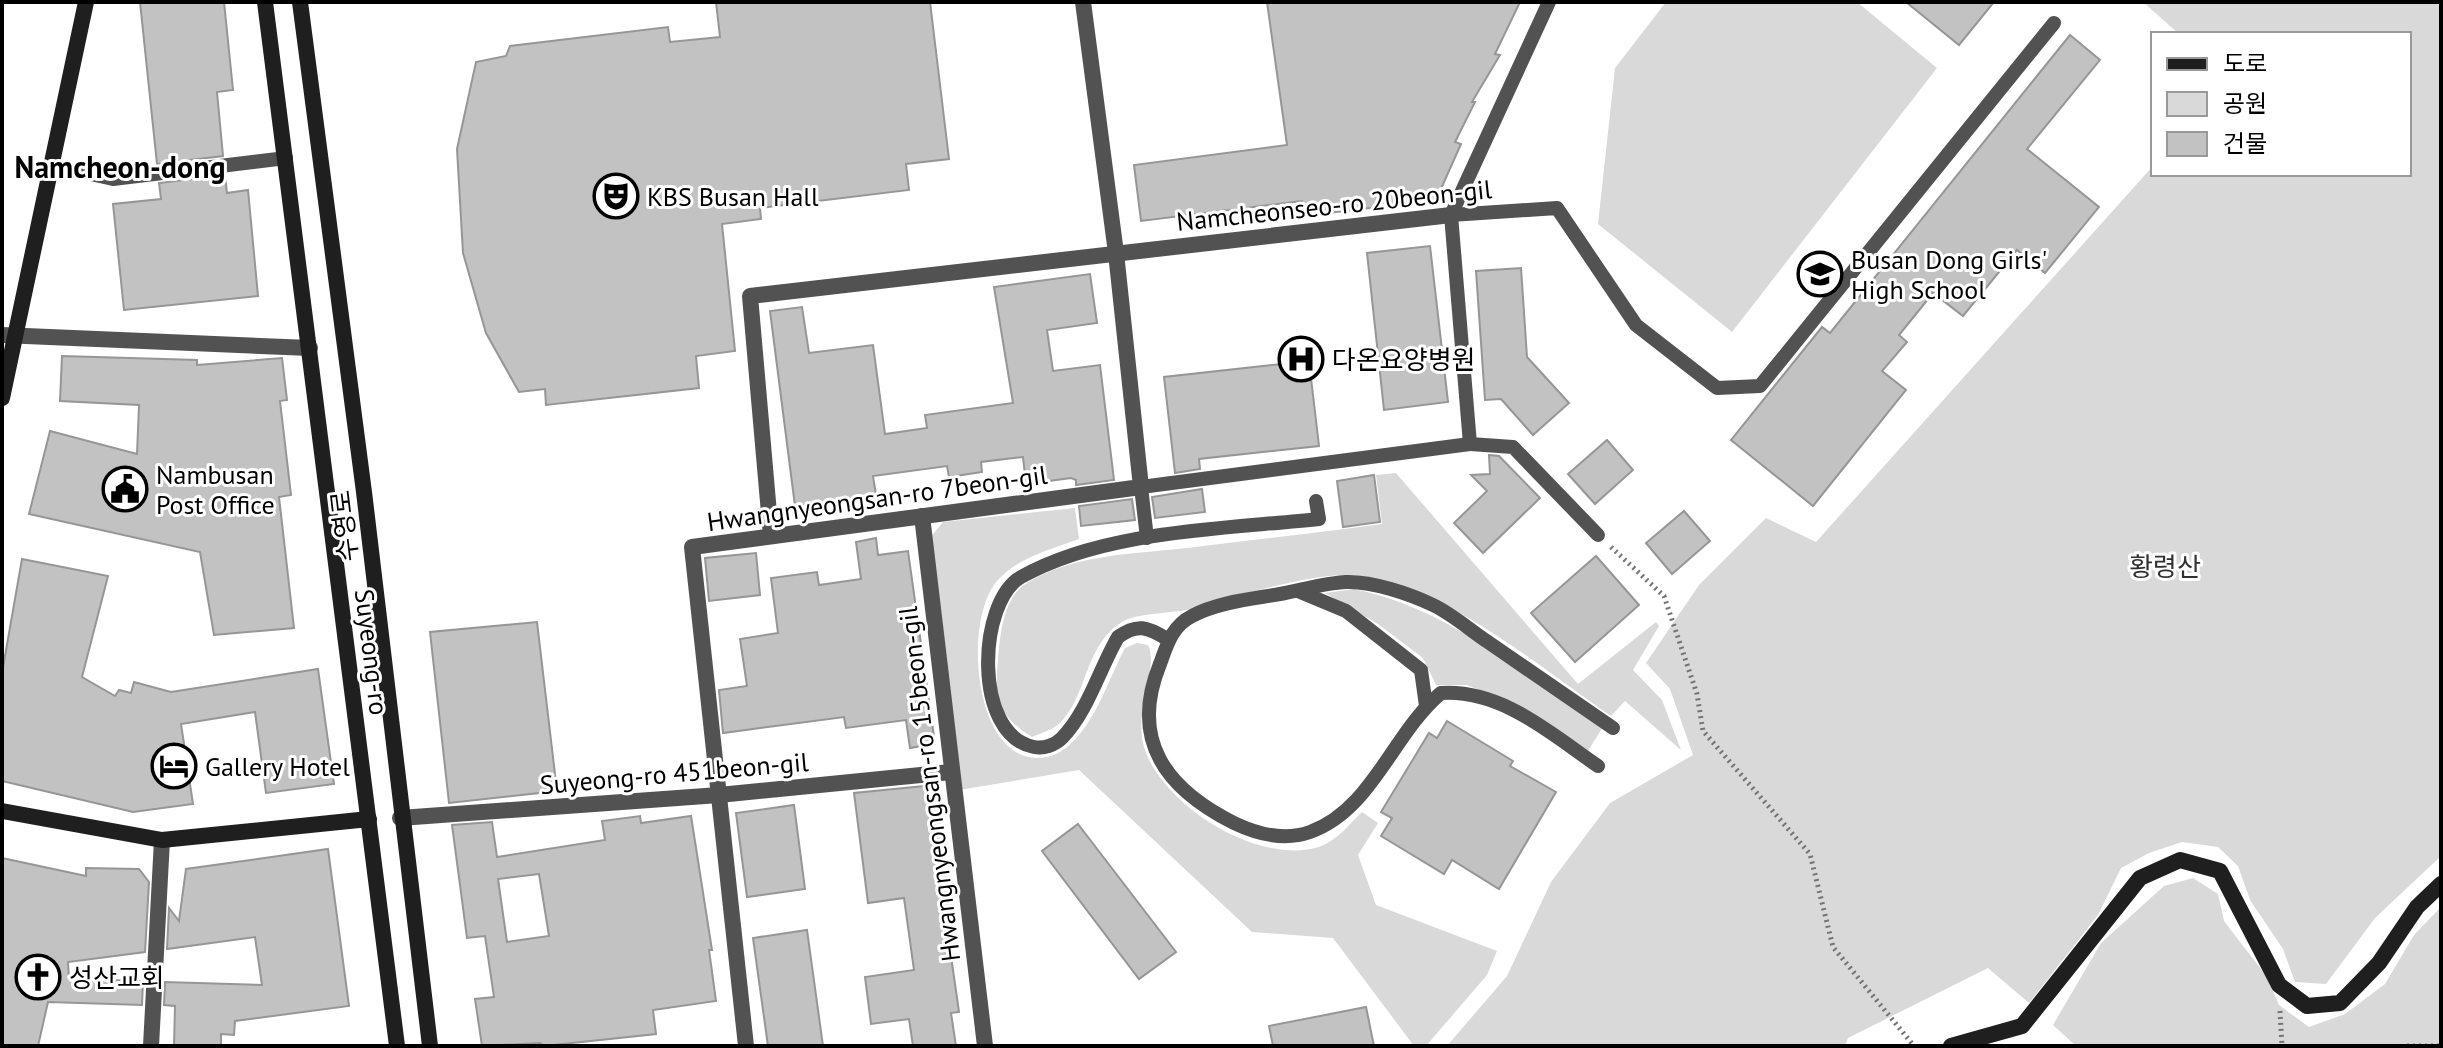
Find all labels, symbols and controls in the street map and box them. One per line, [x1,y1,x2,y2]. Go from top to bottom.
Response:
legend [2151,32,2411,176]
text: 도로 [2223,48,2267,79]
text: 공원 [2223,88,2267,119]
text: 건물 [2223,128,2267,159]
district label: Namcheon-dong [14,147,226,186]
theatre icon: KBS Busan Hall [592,172,640,220]
street label: Namcheonseo-ro 20beon-gil [1175,172,1494,238]
place label: KBS Busan Hall [647,180,819,213]
place label: Busan Dong Girls' High School [1851,243,2047,306]
school or university icon: Busan Dong Girls' High School [1796,250,1844,298]
hospital icon: 다온요양병원 [1277,335,1325,383]
place label: 다온요양병원 [1332,343,1476,376]
place label: Nambusan Post Office [156,458,275,521]
street label: Hwangnyeongsan-ro 7beon-gil [705,458,1050,538]
public building icon: Nambusan Post Office [101,465,149,513]
street label: 수영로 [323,488,365,564]
park label: 황령산 [2129,550,2201,583]
street label: Suyeong-ro [348,587,396,717]
street label: Hwangnyeongsan-ro 15beon-gil [891,604,967,963]
hotel icon: Gallery Hotel [150,742,198,790]
street label: Suyeong-ro 451beon-gil [538,745,810,801]
place label: Gallery Hotel [205,750,350,783]
church icon: 성산교회 [14,953,62,1001]
place label: 성산교회 [69,961,165,994]

